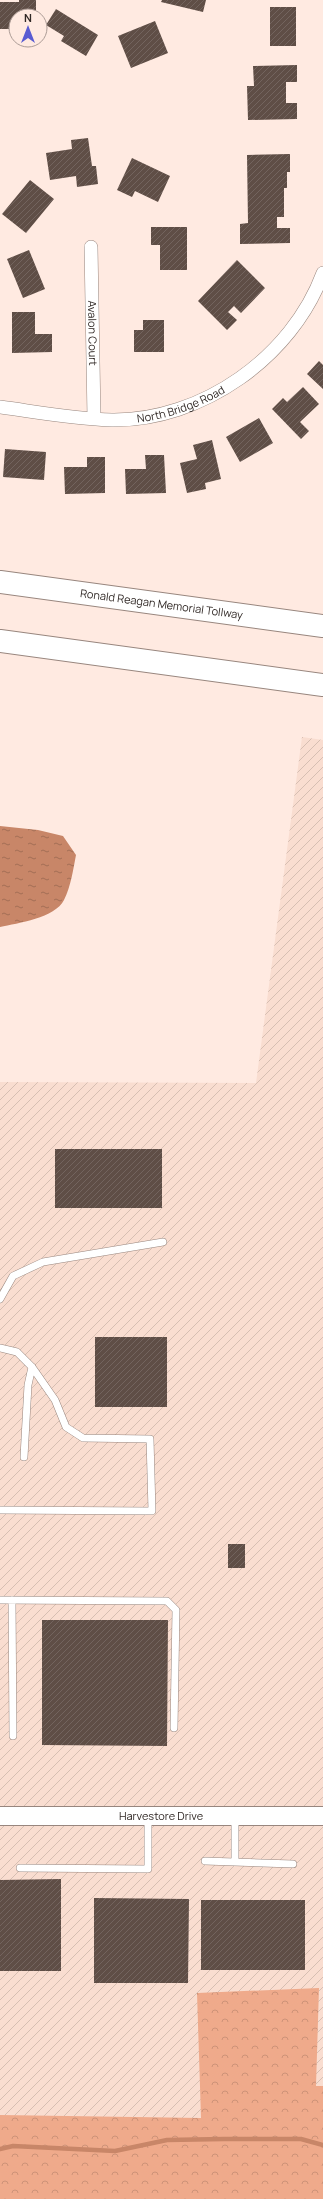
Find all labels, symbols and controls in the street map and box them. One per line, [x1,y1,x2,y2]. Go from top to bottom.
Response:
north arrow [8,8,48,48]
text: N [24,10,32,25]
street label: Avalon Court [85,300,101,366]
street label: North Bridge Road [136,382,227,426]
street label: Ronald Reagan Memorial Tollway [79,585,244,622]
street label: Harvestore Drive [119,1808,204,1823]

